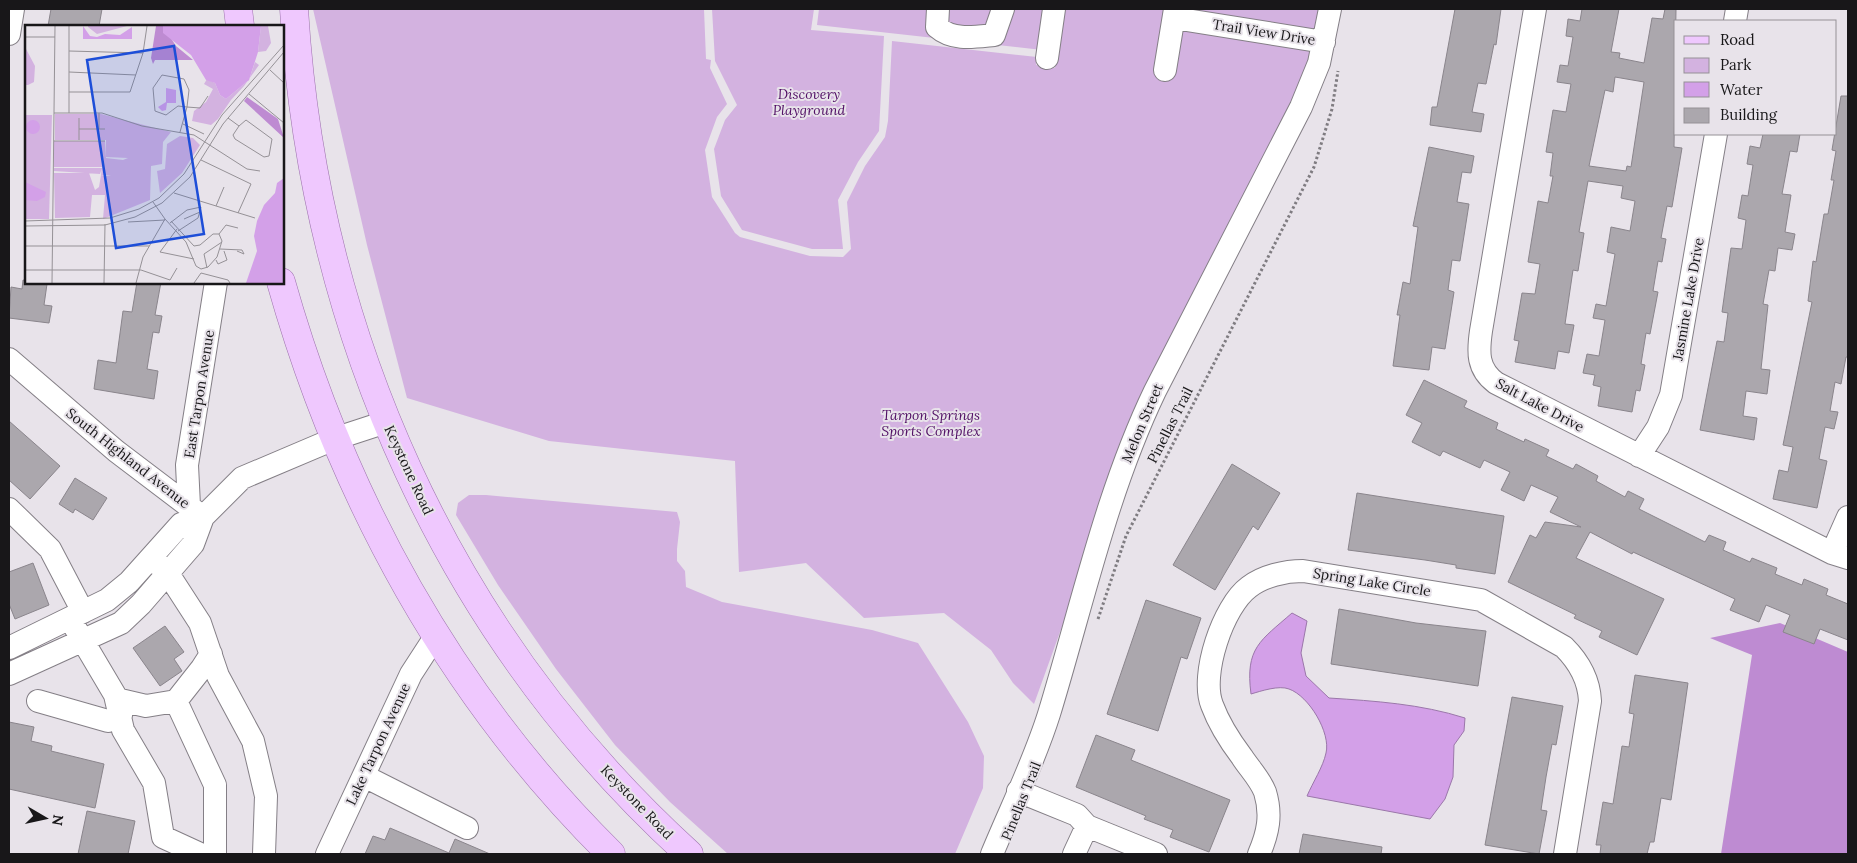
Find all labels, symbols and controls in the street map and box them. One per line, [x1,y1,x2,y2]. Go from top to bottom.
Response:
street label: Trail View Drive [1211,15,1317,49]
legend [1674,20,1837,135]
inset map [25,25,284,284]
text: Road [1720,30,1755,49]
text: Park [1720,55,1751,74]
text: Water [1720,80,1763,99]
park label: Discovery Playground [773,85,846,119]
text: Building [1720,105,1778,124]
street label: Jasmine Lake Drive [1668,236,1708,363]
street label: East Tarpon Avenue [180,328,218,459]
street label: Salt Lake Drive [1493,374,1588,436]
street label: Melon Street [1117,380,1167,465]
street label: Pinellas Trail [1143,384,1197,466]
street label: South Highland Avenue [62,404,194,512]
park label: Tarpon Springs Sports Complex [881,406,981,440]
street label: Keystone Road [380,422,438,518]
street label: Spring Lake Circle [1312,564,1433,600]
street label: Lake Tarpon Avenue [342,680,414,808]
street label: Pinellas Trail [997,759,1045,843]
street label: Keystone Road [597,761,677,843]
north arrow [20,793,70,843]
text: N [48,813,68,827]

